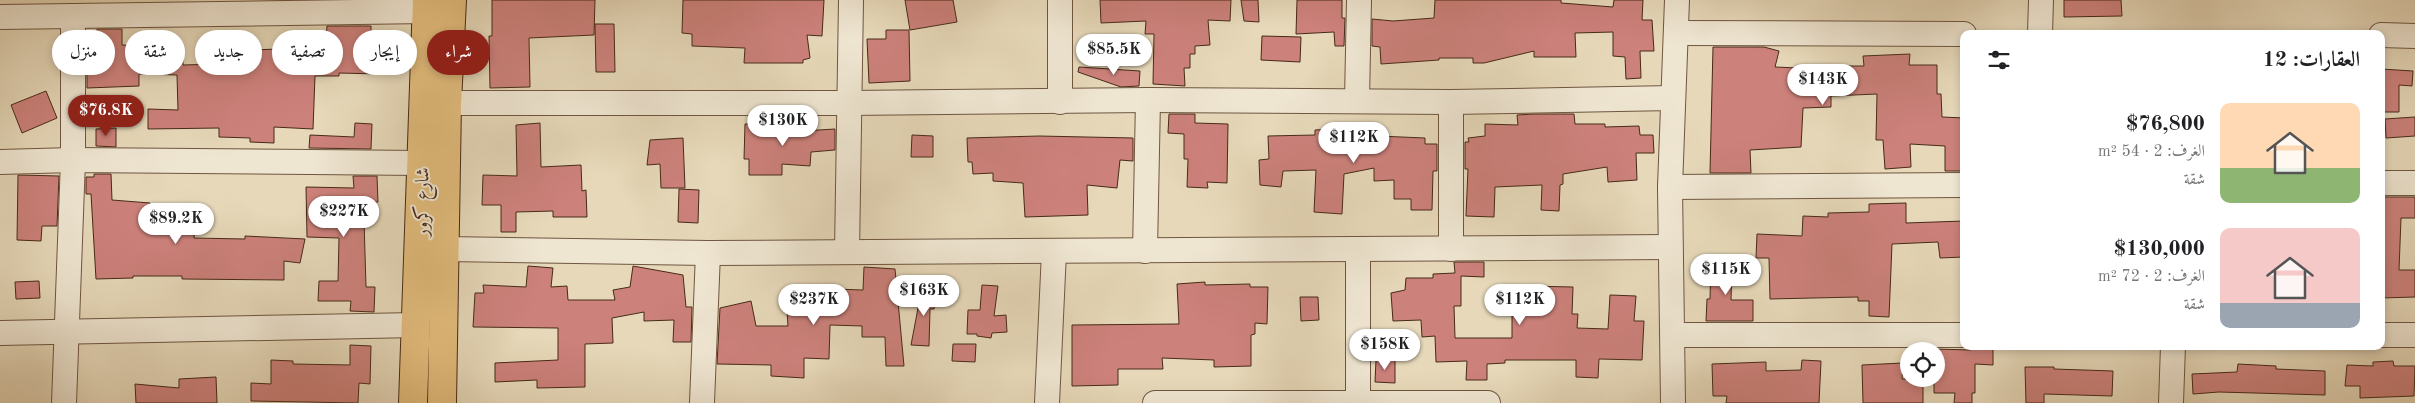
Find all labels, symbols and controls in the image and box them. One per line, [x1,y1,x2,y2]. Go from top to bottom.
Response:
chip: منزل [52,30,115,75]
chip: شقة [125,30,185,75]
chip: جديد [195,30,262,75]
chip: تصفية [272,30,343,75]
chip: إيجار [353,30,417,75]
chip: شراء [427,30,490,75]
pin: $85.5K [1073,34,1155,76]
text: $85.5K [1087,42,1141,58]
icon: filters [1985,46,2013,74]
text: العقارات: 12 [2263,50,2360,71]
pin: $143K [1788,64,1858,106]
text: $143K [1798,72,1848,88]
pin: $76.8K [65,94,147,137]
text: $76.8K [79,103,133,119]
pin: $130K [748,104,818,147]
text: $130K [758,113,808,129]
text: $76,800 [2126,114,2205,135]
pin: $112K [1319,121,1389,164]
icon: home [2260,123,2320,183]
text: $112K [1329,130,1379,146]
text: الغرف: 2 · 54 m² [2098,144,2205,160]
street label: شارع كرور [411,167,438,239]
text: شقة [2184,172,2205,188]
pin: $227K [309,196,379,238]
pin: $89.2K [135,202,217,245]
text: $227K [319,204,369,220]
text: $89.2K [149,211,203,227]
text: $130,000 [2114,239,2205,260]
icon: home [2260,248,2320,308]
pin: $115K [1691,254,1761,296]
text: $115K [1701,262,1751,278]
text: الغرف: 2 · 72 m² [2098,269,2205,285]
pin: $163K [889,274,959,317]
text: $163K [899,283,949,299]
pin: $237K [779,284,849,326]
pin: $112K [1485,284,1555,326]
text: $237K [789,292,839,308]
text: $112K [1495,292,1545,308]
text: شقة [2184,297,2205,313]
pin: $158K [1350,328,1420,371]
text: $158K [1360,337,1410,353]
map controls [1900,342,1945,387]
button: locate [1900,342,1945,387]

